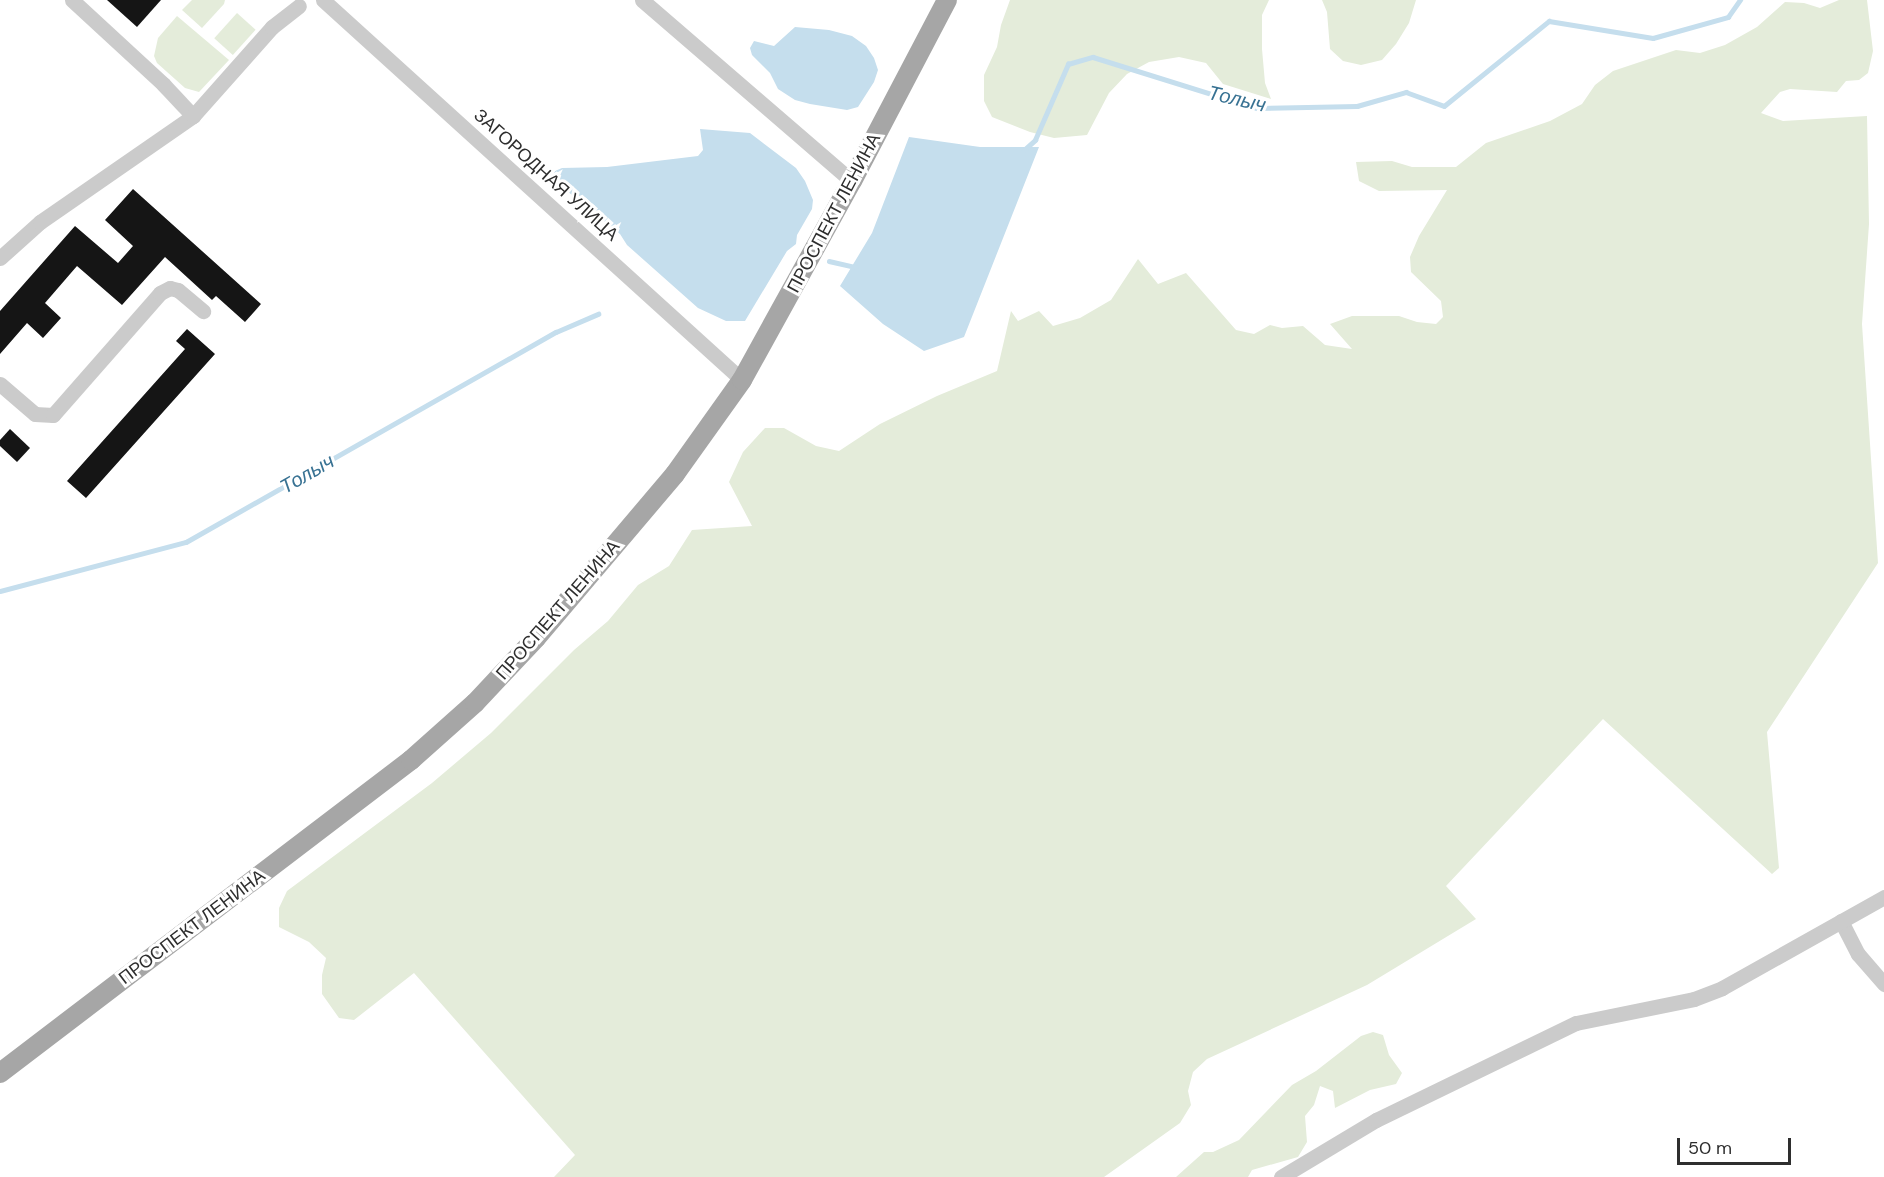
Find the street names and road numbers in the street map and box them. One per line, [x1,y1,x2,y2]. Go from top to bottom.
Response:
street label: ЗАГОРОДНАЯ УЛИЦА [469,105,623,245]
street label: ПРОСПЕКТ ЛЕНИНА [783,130,885,296]
street label: ПРОСПЕКТ ЛЕНИНА [492,536,624,684]
street label: ПРОСПЕКТ ЛЕНИНА [115,865,269,989]

